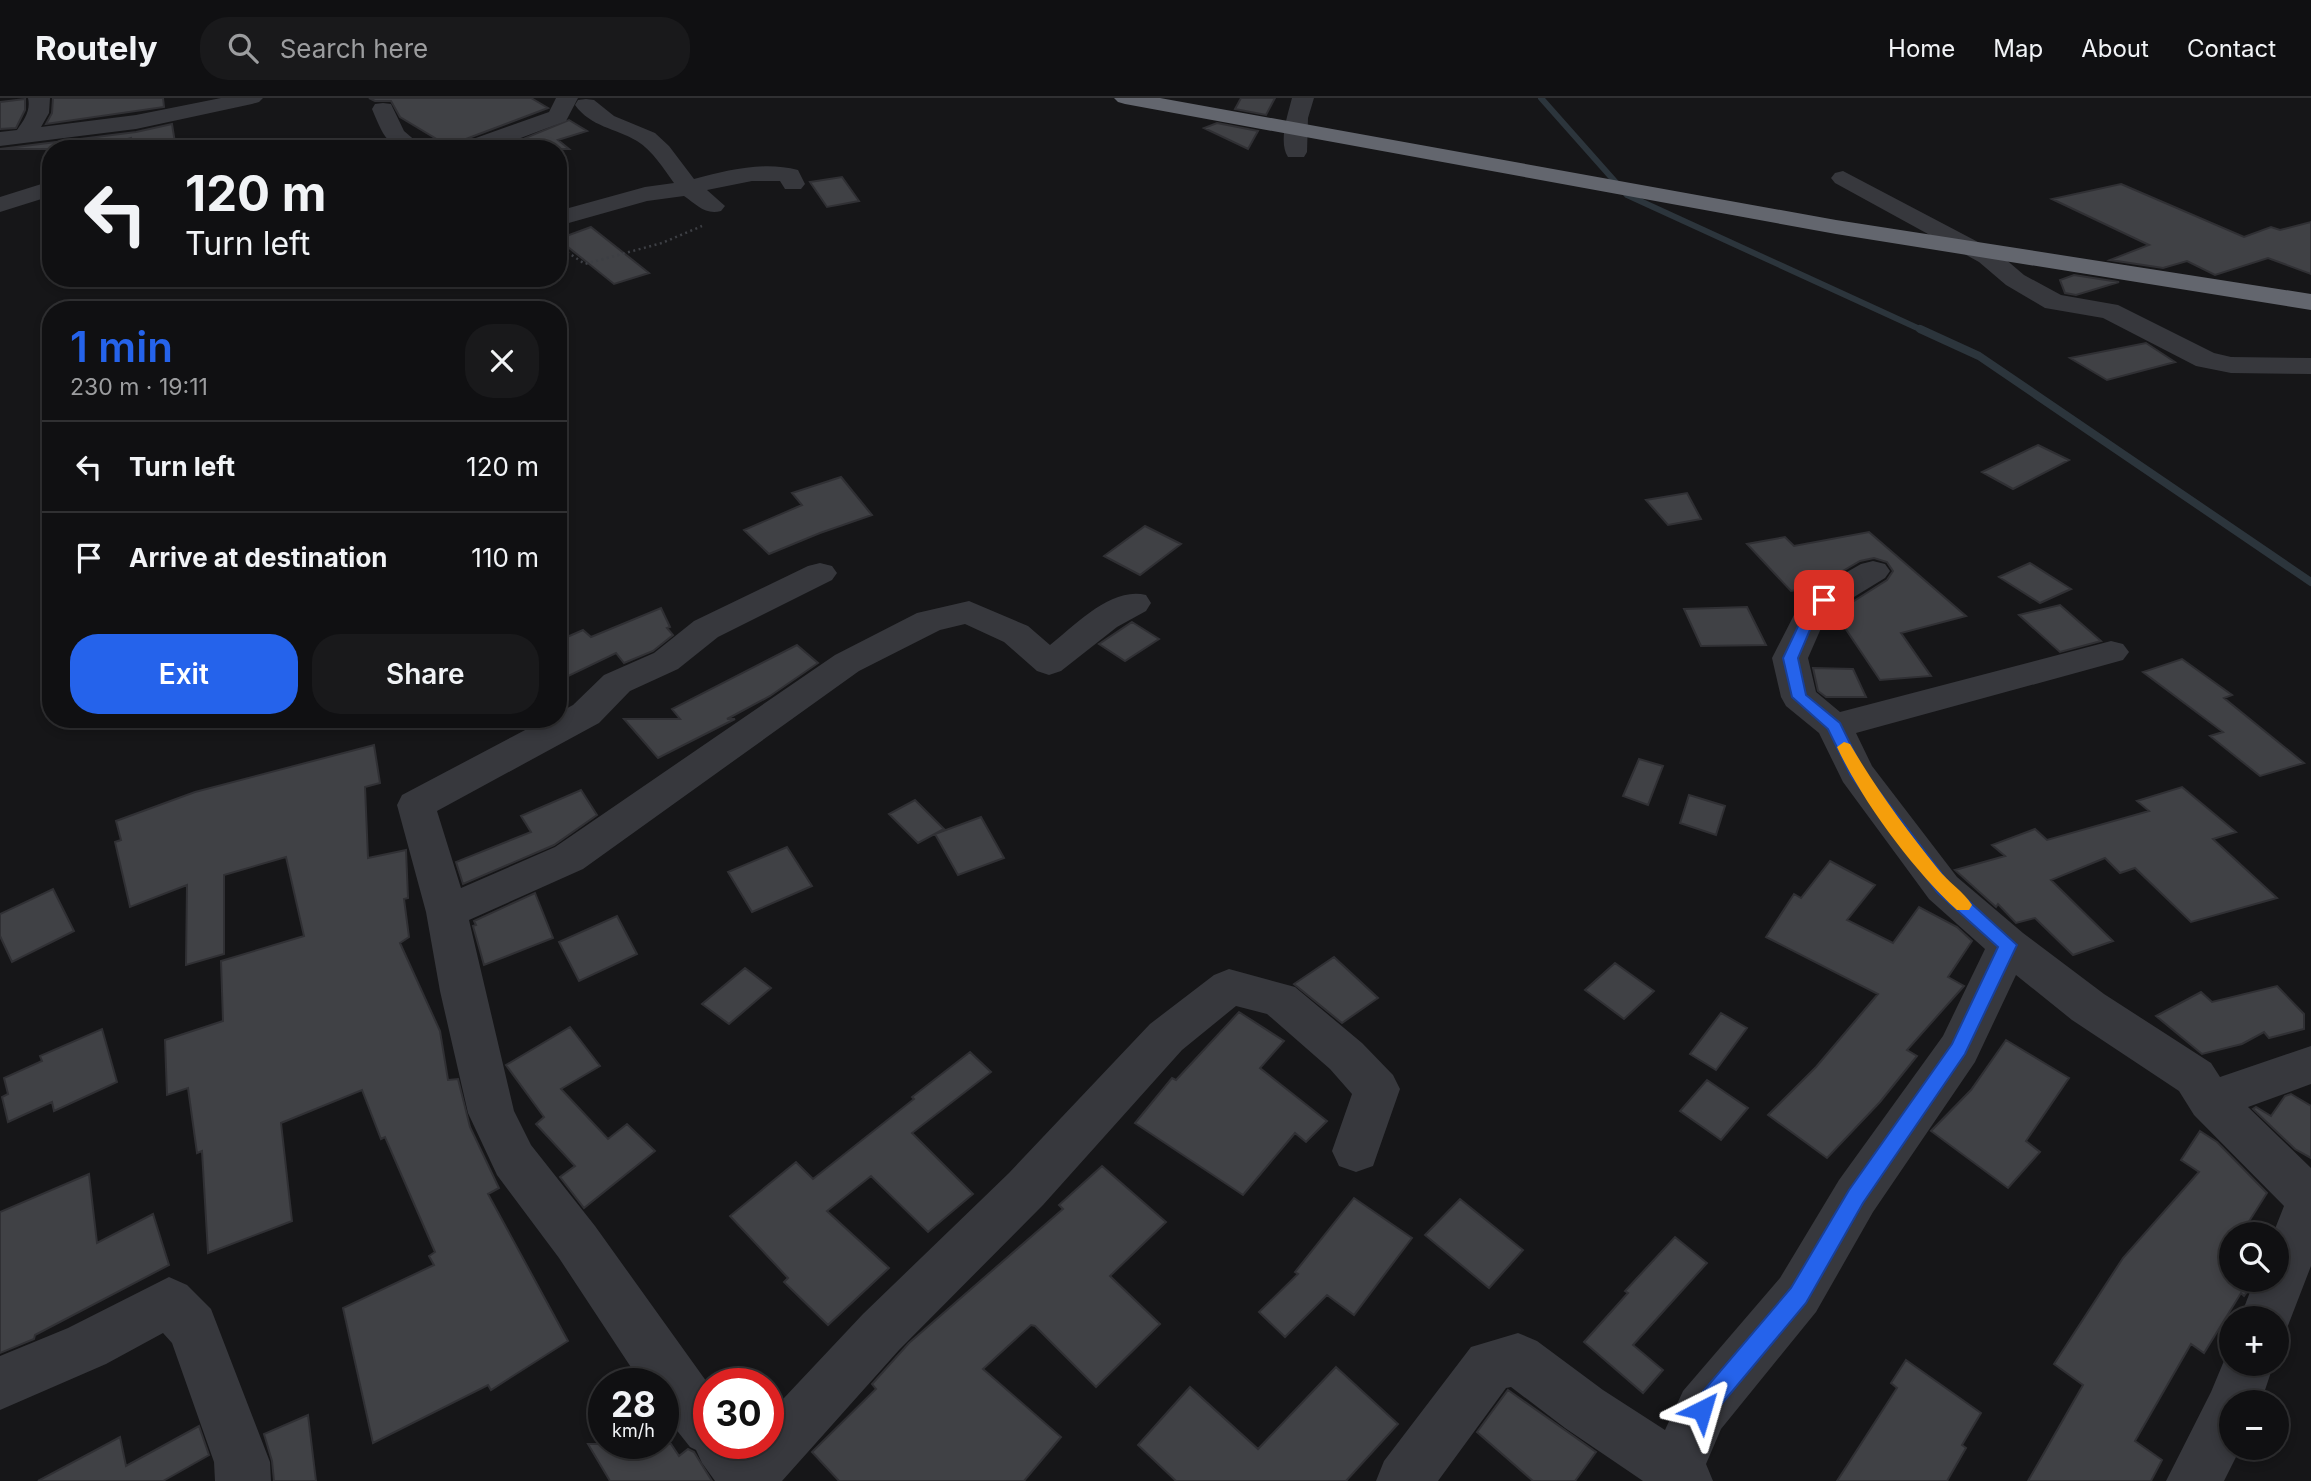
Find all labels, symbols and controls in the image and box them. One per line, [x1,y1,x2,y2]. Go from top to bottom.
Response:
search box [200,17,690,80]
text: Routely [35,28,158,68]
icon: search [224,29,262,67]
text: Search here [280,33,428,64]
text: Home [1888,34,1955,63]
text: Map [1993,34,2043,63]
text: About [2081,34,2149,63]
text: Contact [2187,34,2276,63]
text: 120 m [185,164,326,223]
icon: left [70,168,161,259]
text: Turn left [185,224,310,263]
text: 1 min [70,321,173,372]
button: close [465,324,539,398]
text: 230 m · 19:11 [70,373,208,401]
icon: left [70,448,108,486]
text: Turn left [129,451,235,482]
text: 120 m [466,451,539,482]
icon: arrive [70,539,108,577]
text: Arrive at destination [129,542,388,573]
text: 110 m [471,542,539,573]
pin [1794,570,1854,630]
icon: arrive [1805,581,1843,619]
button: Exit [70,634,298,714]
button: Share [312,634,539,714]
map controls [2219,1222,2289,1460]
button: search [2219,1222,2289,1292]
button: + [2219,1306,2289,1376]
speed limit sign: 30 [693,1368,784,1459]
position arrow [1665,1373,1739,1447]
text: 28 [611,1383,656,1425]
button: − [2219,1390,2289,1460]
text: km/h [612,1420,655,1441]

